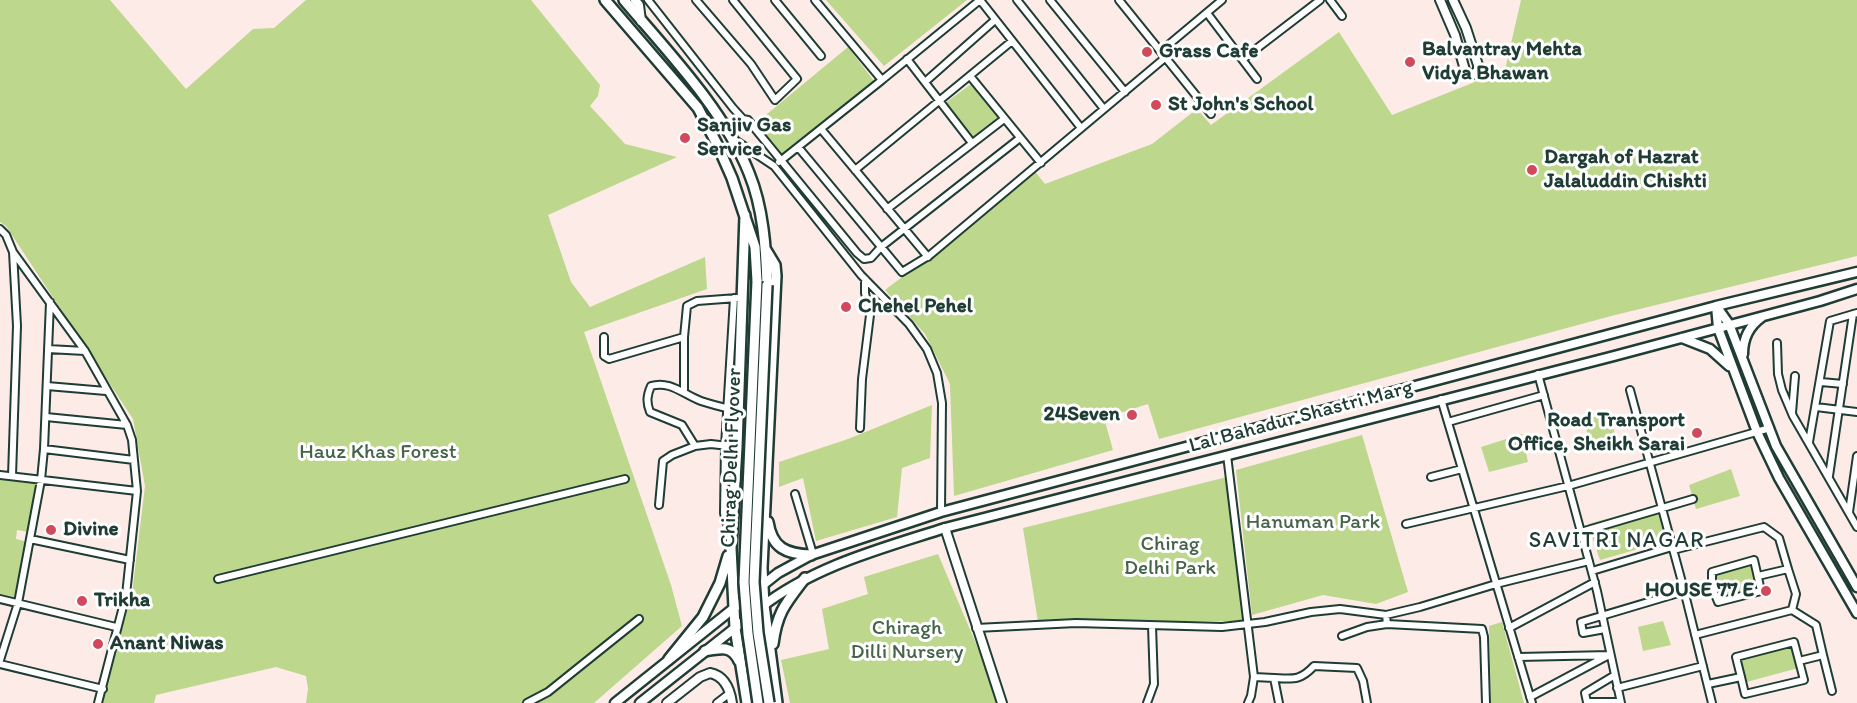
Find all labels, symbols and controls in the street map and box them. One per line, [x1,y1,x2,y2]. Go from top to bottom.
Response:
place label: Balvantray Mehta Vidya Bhawan [1422,37,1582,87]
place label: Grass Cafe [1159,39,1258,65]
marker: Grass Cafe [1140,45,1154,59]
marker: Balvantray Mehta Vidya Bhawan [1403,55,1417,69]
place label: St John's School [1168,92,1313,118]
marker: St John's School [1149,98,1163,112]
place label: Sanjiv Gas Service [697,113,791,163]
marker: Sanjiv Gas Service [678,131,692,145]
place label: Dargah of Hazrat Jalaluddin Chishti [1544,145,1707,195]
marker: Dargah of Hazrat Jalaluddin Chishti [1525,163,1539,177]
place label: Chehel Pehel [858,294,973,320]
marker: Chehel Pehel [839,300,853,314]
street label: Chirag Delhi Flyover [716,368,748,548]
street label: Lal Bahadur Shastri Marg [1186,375,1416,459]
place label: 24Seven [1044,402,1120,428]
marker: 24Seven [1125,408,1139,422]
place label: Road Transport Office, Sheikh Sarai [1508,408,1685,458]
marker: Road Transport Office, Sheikh Sarai [1690,426,1704,440]
park label: Hauz Khas Forest [299,440,457,466]
park label: Hanuman Park [1246,510,1380,536]
place label: Divine [63,517,119,543]
marker: Divine [44,523,58,537]
district label: SAVITRI NAGAR [1529,528,1705,554]
park label: Chirag Delhi Park [1124,532,1216,582]
place label: HOUSE 77 E [1645,578,1754,604]
marker: HOUSE 77 E [1759,584,1773,598]
place label: Trikha [94,588,150,614]
marker: Trikha [75,594,89,608]
park label: Chiragh Dilli Nursery [851,616,963,666]
place label: Anant Niwas [110,631,224,657]
marker: Anant Niwas [91,637,105,651]

